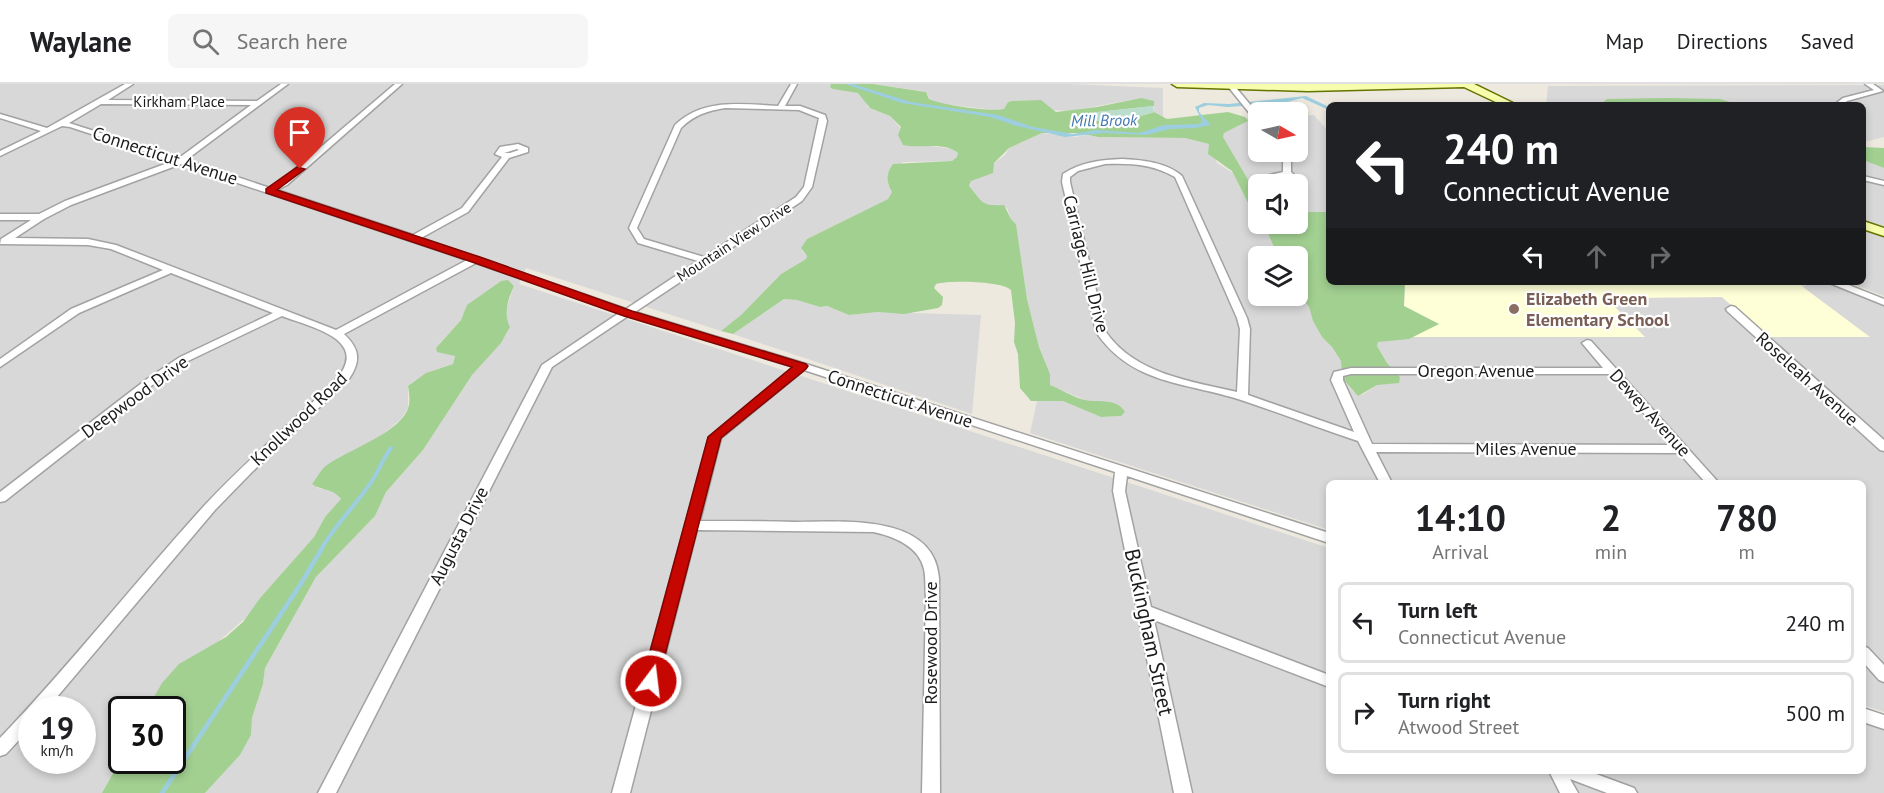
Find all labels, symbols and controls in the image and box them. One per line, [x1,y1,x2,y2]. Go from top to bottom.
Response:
search box [168,14,588,68]
text: Waylane [30,23,132,60]
icon: search [189,25,222,58]
text: Search here [237,27,348,55]
text: Map [1605,28,1644,55]
text: Directions [1677,28,1768,55]
text: Saved [1801,28,1854,55]
street label: Kirkham Place [133,92,225,111]
north arrow [1248,102,1308,162]
map controls [1248,102,1308,306]
pin [274,107,325,169]
water label: Mill Brook [1071,109,1138,131]
icon: arrive [283,116,316,149]
street label: Connecticut Avenue [90,121,241,190]
text: 240 m [1443,121,1559,176]
icon: left [1344,126,1422,204]
button: sound [1248,174,1308,234]
text: Connecticut Avenue [1443,174,1670,208]
street label: Carriage Hill Drive [1058,193,1115,335]
street label: Mountain View Drive [673,197,795,286]
icon: left [1517,240,1550,273]
icon: ahead [1580,240,1613,273]
icon: right [1643,240,1676,273]
button: layers [1248,246,1308,306]
place label: Elizabeth Green Elementary School [1526,287,1670,331]
marker: Elizabeth Green Elementary School [1507,302,1521,316]
street label: Roseleah Avenue [1751,327,1863,431]
street label: Deepwood Drive [77,350,193,443]
street label: Oregon Avenue [1418,359,1534,382]
street label: Connecticut Avenue [825,364,976,433]
street label: Dewey Avenue [1605,364,1696,461]
street label: Knollwood Road [246,367,352,470]
street label: Miles Avenue [1475,437,1577,460]
street label: Augusta Drive [424,483,493,589]
text: 14:10 [1415,494,1506,541]
text: 2 [1601,494,1621,541]
text: 780 [1716,494,1777,541]
text: Arrival [1432,539,1488,565]
text: min [1595,539,1627,565]
text: m [1739,539,1755,565]
street label: Buckingham Street [1119,546,1180,718]
street label: Rosewood Drive [919,581,942,705]
text: Turn left [1398,596,1478,624]
icon: left [1347,606,1380,639]
text: 240 m [1785,609,1845,637]
text: Connecticut Avenue [1398,624,1566,650]
position arrow [619,649,683,713]
text: Turn right [1398,686,1490,714]
speed limit sign: 30 [108,696,186,774]
icon: right [1347,696,1380,729]
text: 500 m [1785,699,1845,727]
text: 19 [40,708,74,747]
text: Atwood Street [1398,714,1519,740]
text: km/h [41,741,73,760]

